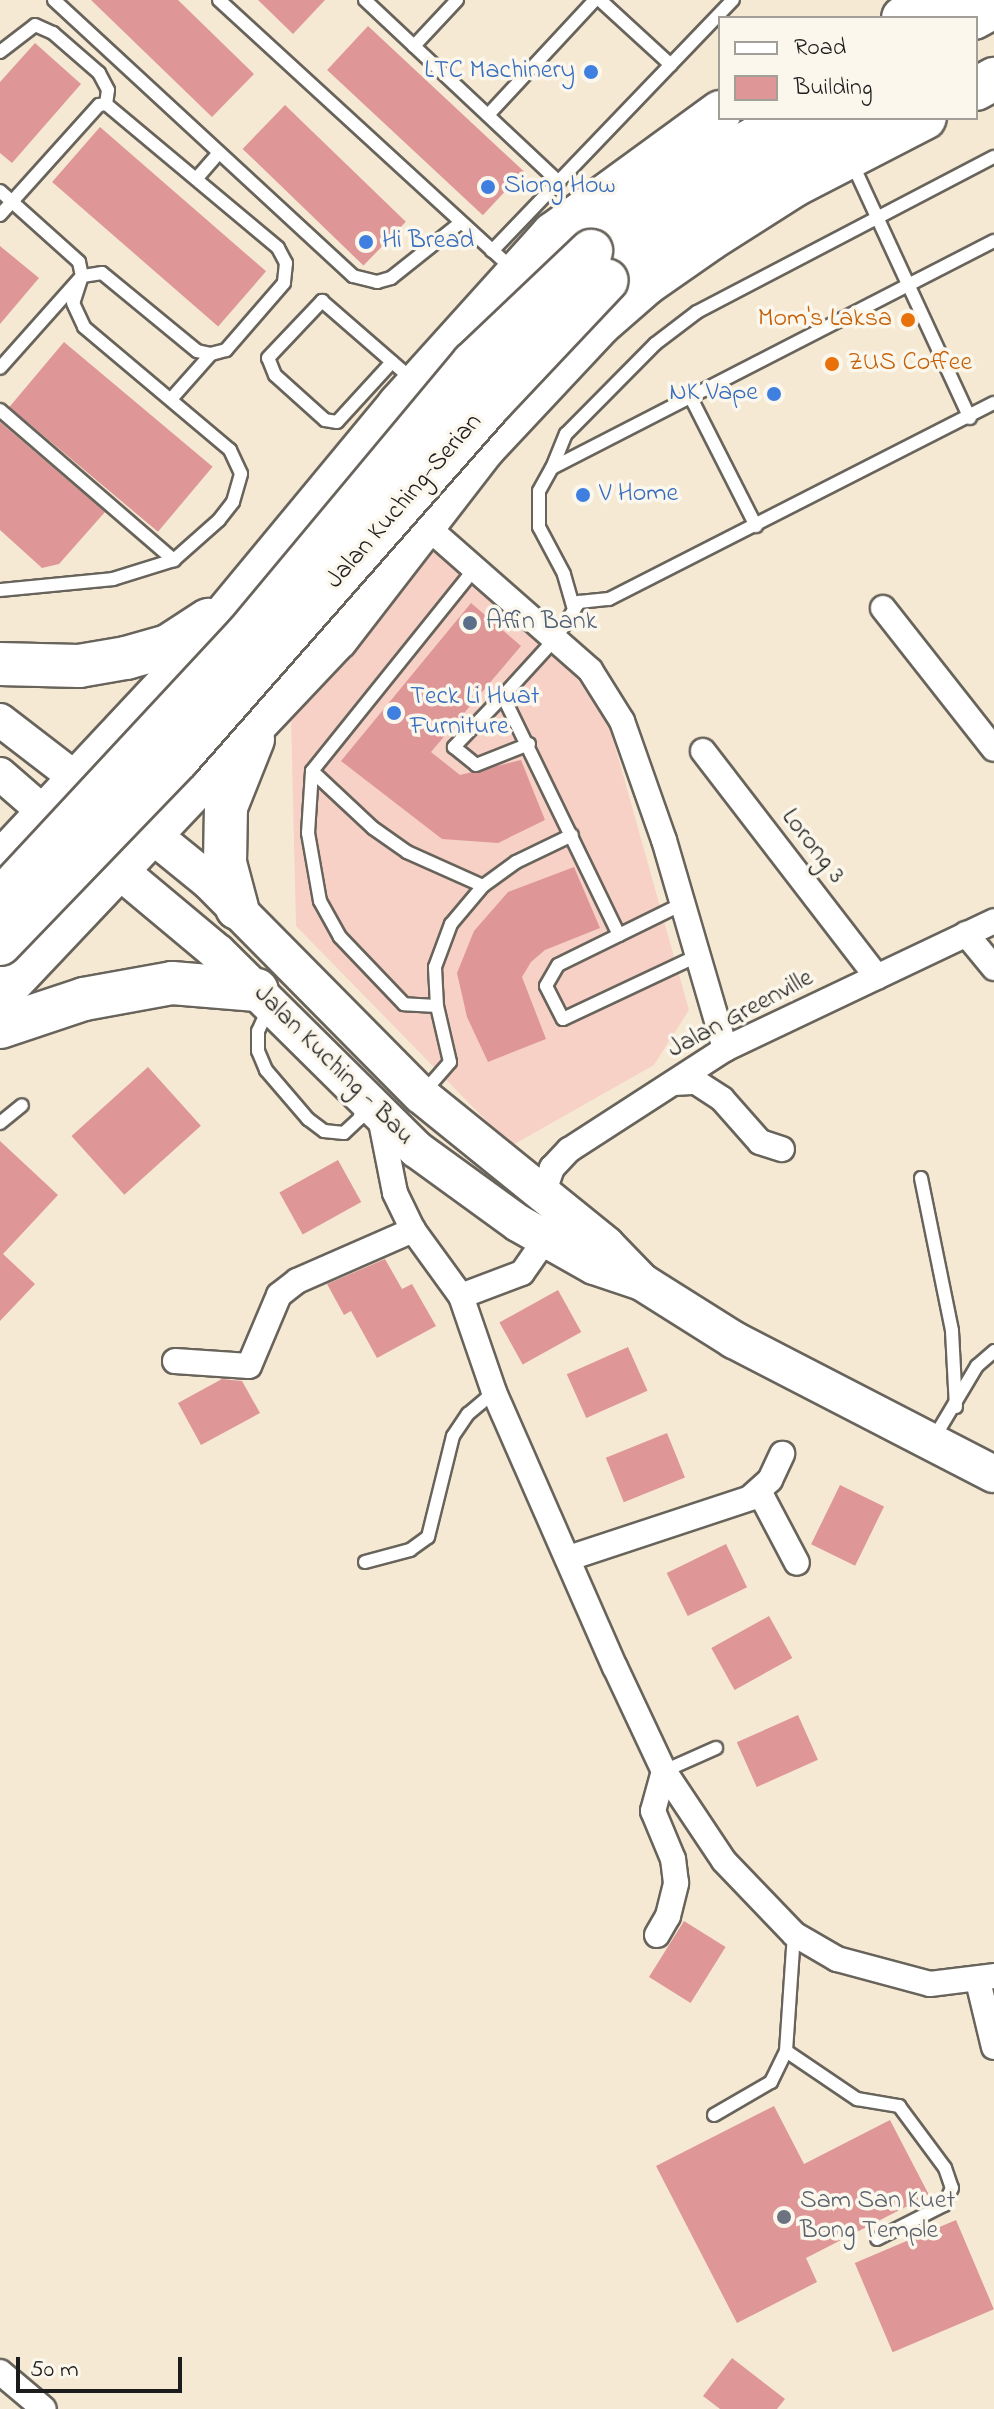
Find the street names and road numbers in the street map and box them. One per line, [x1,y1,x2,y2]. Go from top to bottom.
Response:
street label: Jalan Kuching-Serian [320,408,490,596]
street label: Lorong 3 [773,803,851,891]
street label: Jalan Greenville [663,964,819,1066]
street label: Jalan Kuching - Bau [246,979,420,1153]

